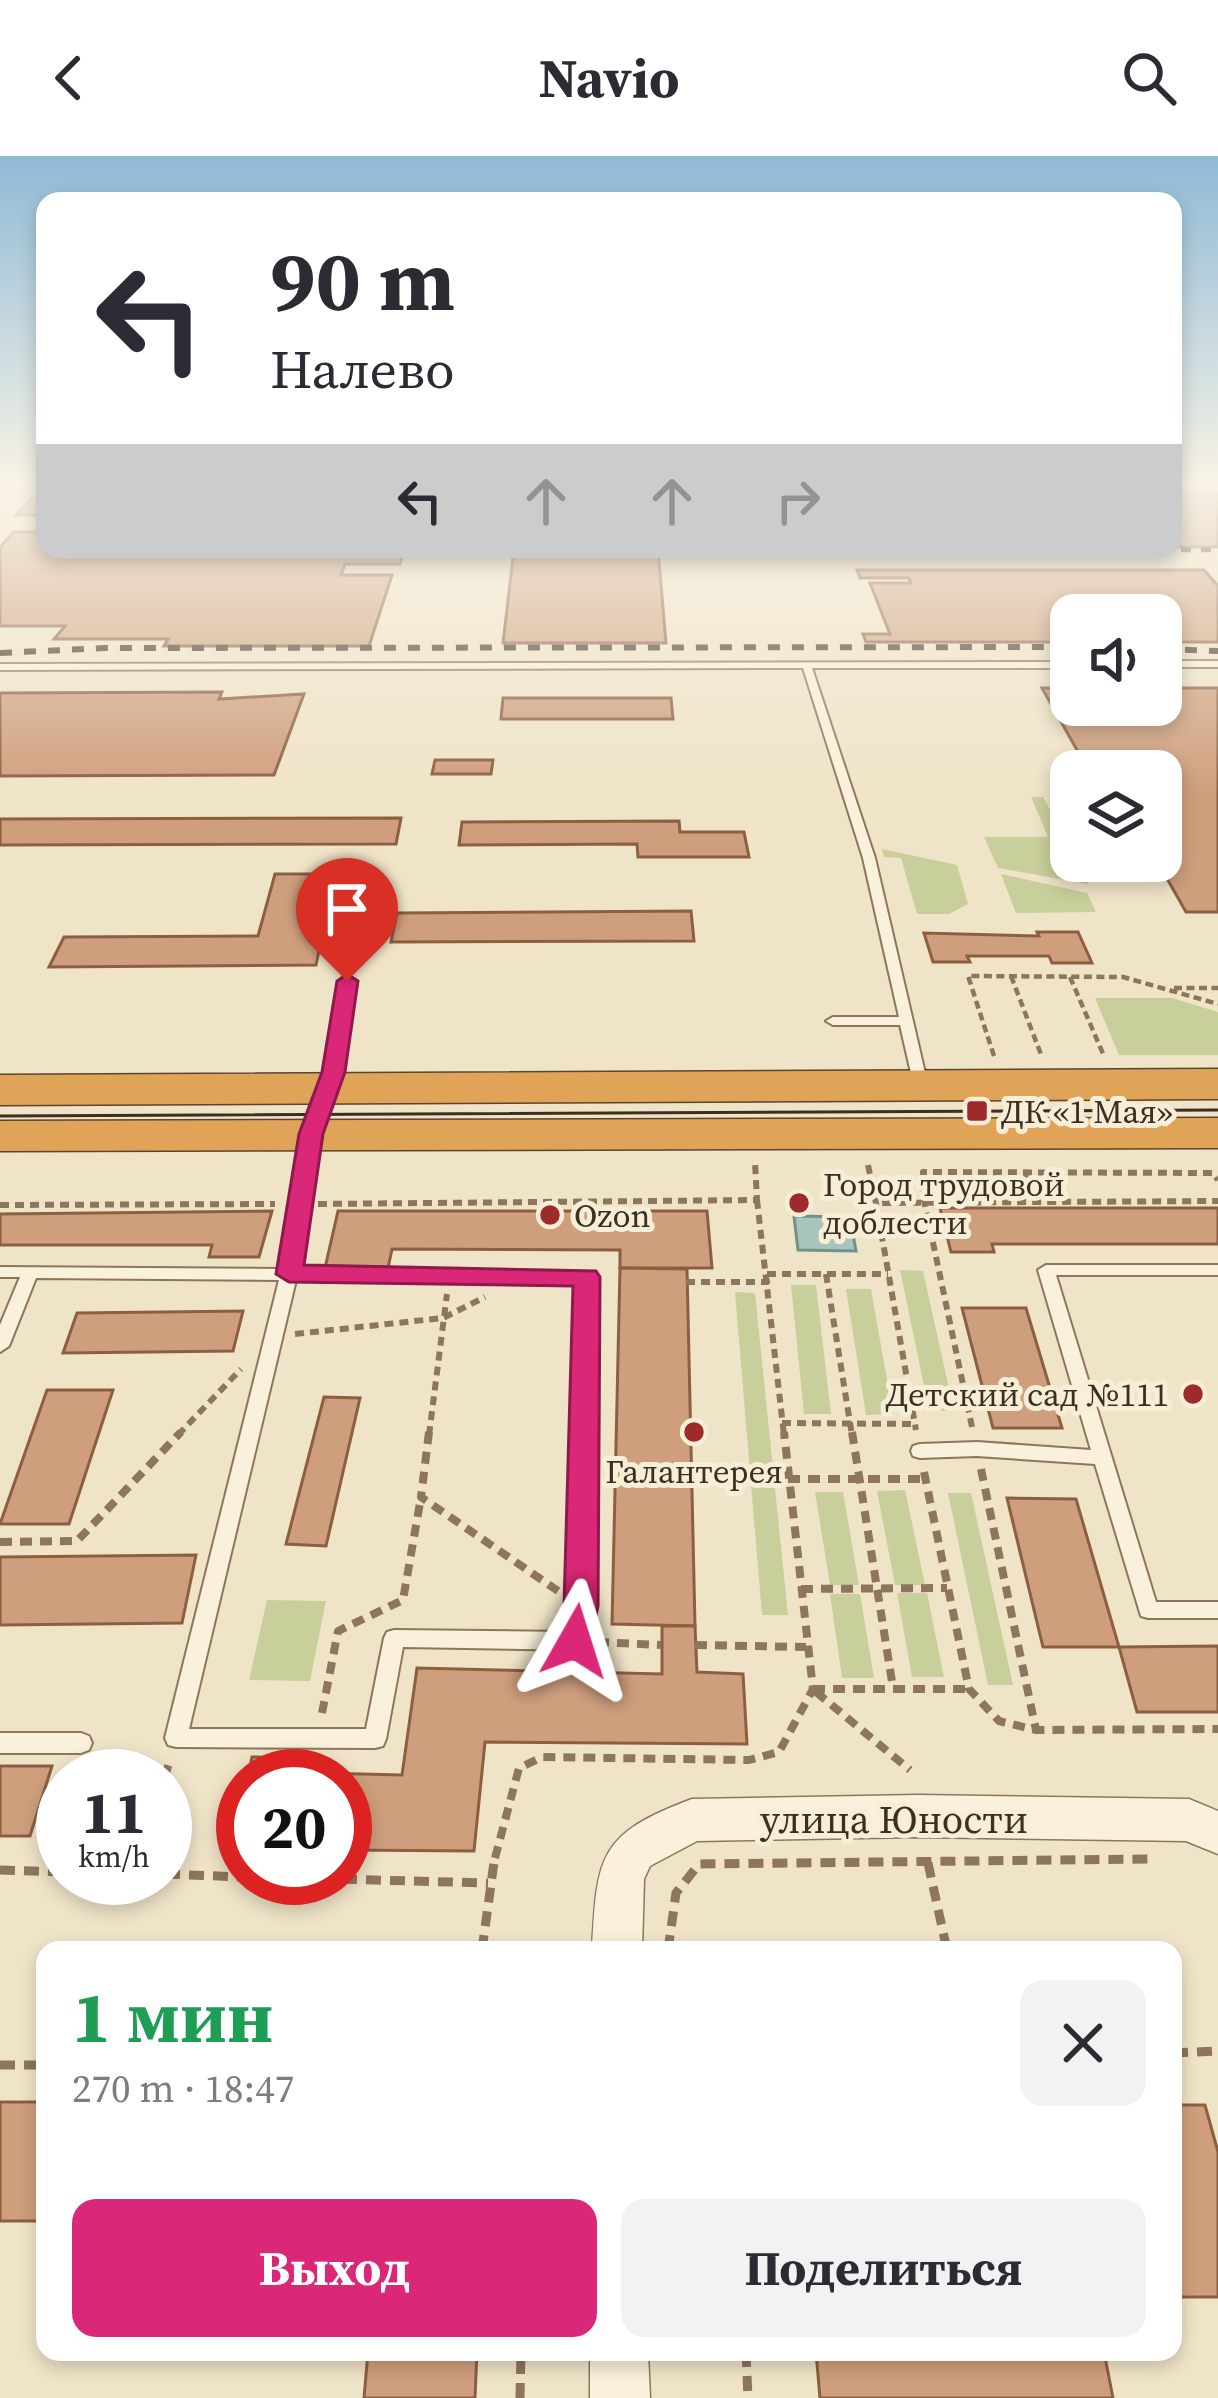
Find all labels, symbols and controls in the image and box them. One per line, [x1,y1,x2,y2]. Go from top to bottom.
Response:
text: Navio [539,41,679,115]
icon: back [36,45,102,111]
icon: search [1116,45,1182,111]
text: 90 m [270,223,455,338]
icon: left [72,240,228,396]
text: Налево [270,332,455,406]
icon: left [387,468,453,534]
icon: ahead [513,468,579,534]
icon: ahead [639,468,705,534]
icon: right [765,468,831,534]
map controls [1050,594,1182,882]
button: sound [1050,594,1182,726]
button: layers [1050,750,1182,882]
pin [296,858,398,981]
icon: arrive [314,876,380,942]
place label: ДК «1 Мая» [1001,1089,1173,1134]
marker: ДК «1 Мая» [964,1098,990,1124]
place label: Город трудовой доблести [823,1162,1065,1245]
marker: Город трудовой доблести [786,1190,812,1216]
place label: Ozon [574,1193,651,1238]
marker: Ozon [537,1202,563,1228]
place label: Детский сад №111 [886,1372,1169,1417]
marker: Детский сад №111 [1180,1381,1206,1407]
marker: Галантерея [681,1419,707,1445]
place label: Галантерея [605,1449,783,1494]
position arrow [512,1578,638,1704]
speed limit sign: 20 [216,1749,372,1905]
text: 11 [81,1771,147,1853]
street label: улица Юности [760,1793,1028,1846]
text: km/h [78,1836,150,1877]
text: 1 мин [72,1967,273,2066]
button: close [1020,1980,1146,2106]
text: 270 m · 18:47 [72,2062,294,2115]
button: Выход [72,2199,597,2337]
button: Поделиться [621,2199,1146,2337]

